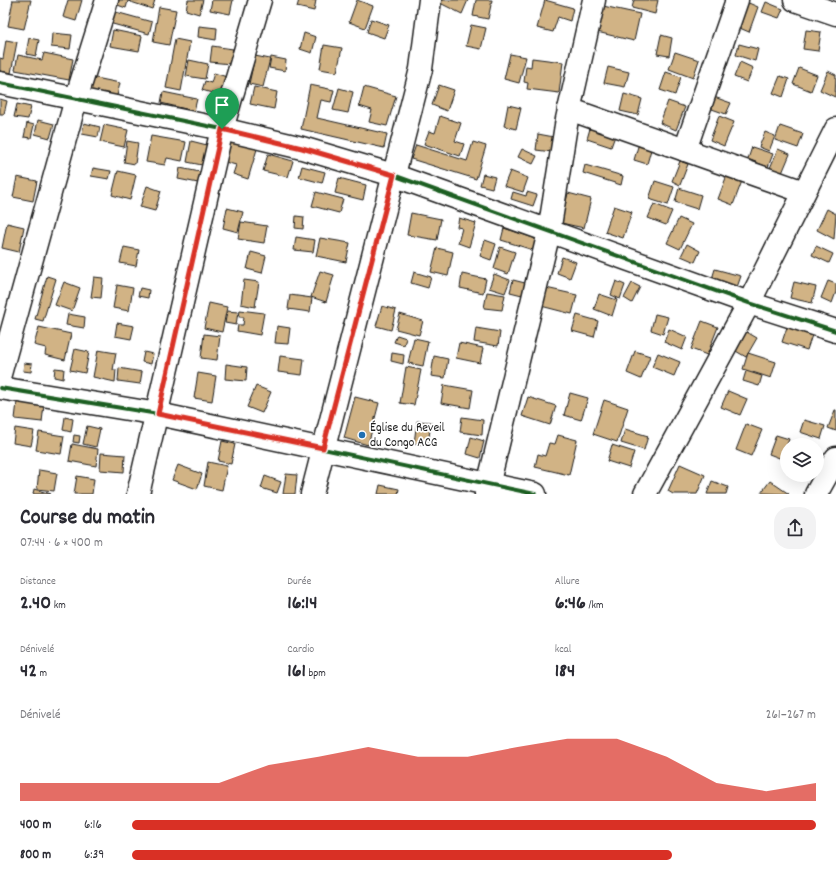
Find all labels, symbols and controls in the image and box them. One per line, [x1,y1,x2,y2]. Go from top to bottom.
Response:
pin [205,88,239,129]
icon: arrive [211,94,233,116]
place label: Église du Reveil du Congo ACG [370,419,445,453]
marker: Église du Reveil du Congo ACG [357,430,367,440]
map controls [780,438,824,482]
button: layers [780,438,824,482]
text: Course du matin [20,503,155,534]
button: share [774,507,816,549]
text: 07:44 · 6 × 400 m [20,534,103,553]
text: Distance [20,574,56,590]
text: Durée [287,574,311,590]
text: Allure [555,574,580,590]
text: 2.40 [20,590,51,618]
text: 16:14 [287,590,318,618]
text: 6:46 [555,590,586,618]
text: km [51,598,66,614]
text: /km [586,598,604,614]
text: Dénivelé [20,642,54,658]
text: Cardio [287,642,314,658]
text: kcal [555,642,571,658]
text: 42 [20,658,37,686]
text: 161 [287,658,306,686]
text: 184 [555,658,575,686]
text: m [37,666,47,682]
text: bpm [306,666,326,682]
text: Dénivelé [20,706,61,725]
text: 261–267 m [766,706,816,725]
text: 400 m [20,816,51,835]
text: 6:16 [84,816,102,835]
text: 800 m [20,846,51,865]
text: 6:39 [84,846,104,865]

